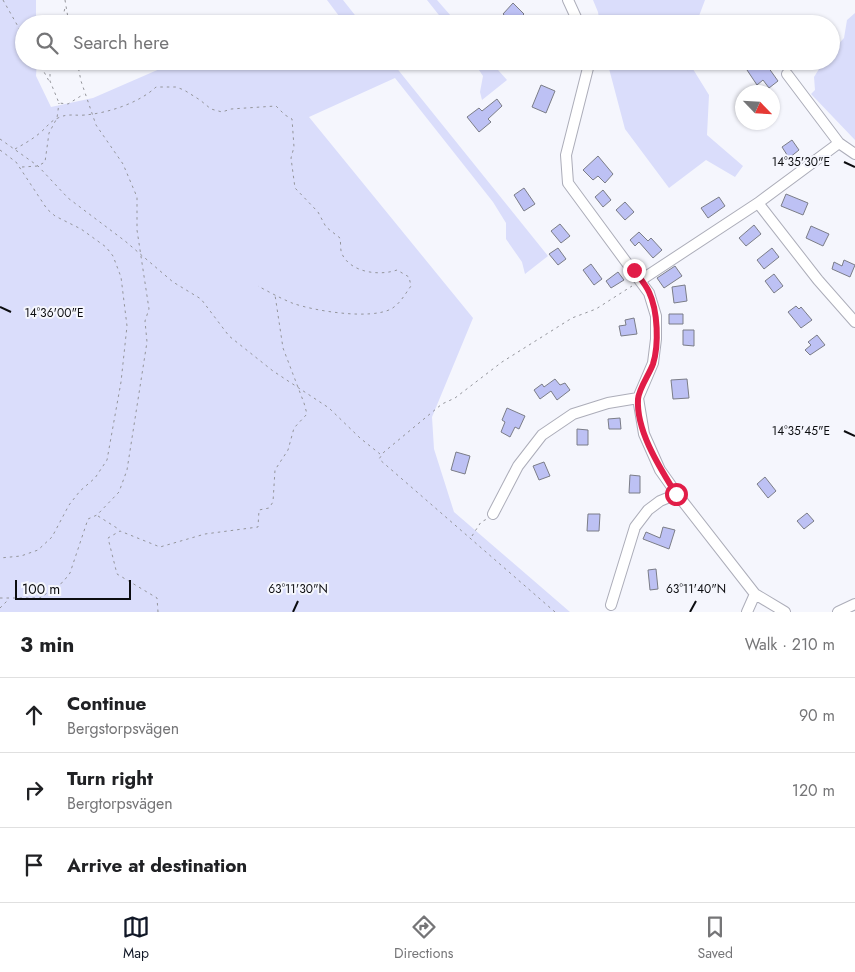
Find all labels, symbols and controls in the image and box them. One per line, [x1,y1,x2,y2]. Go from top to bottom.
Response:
search box [15,15,840,70]
icon: search [33,29,61,57]
text: Search here [73,29,169,56]
north arrow [735,85,780,130]
text: 14°35'30"E [772,153,830,171]
route end [623,259,646,282]
text: 14°36'00"E [24,304,84,322]
text: 14°35'45"E [772,422,830,440]
route start [665,483,688,506]
scale bar [15,577,131,600]
text: 100 m [22,579,60,599]
text: 63°11'30"N [268,580,328,598]
text: 63°11'40"N [666,580,726,598]
text: 3 min [20,630,74,660]
text: Walk · 210 m [745,633,835,656]
text: Continue [67,690,146,717]
icon: ahead [20,701,48,729]
text: 90 m [799,704,835,727]
text: Bergstorpsvägen [67,717,179,740]
text: Turn right [67,765,153,792]
icon: right [20,776,48,804]
text: 120 m [792,779,835,802]
text: Bergtorpsvägen [67,792,173,815]
icon: arrive [20,851,48,879]
text: Arrive at destination [67,852,247,879]
tab: Map [122,913,150,963]
tab: Directions [394,913,453,963]
tab: Saved [697,913,733,963]

